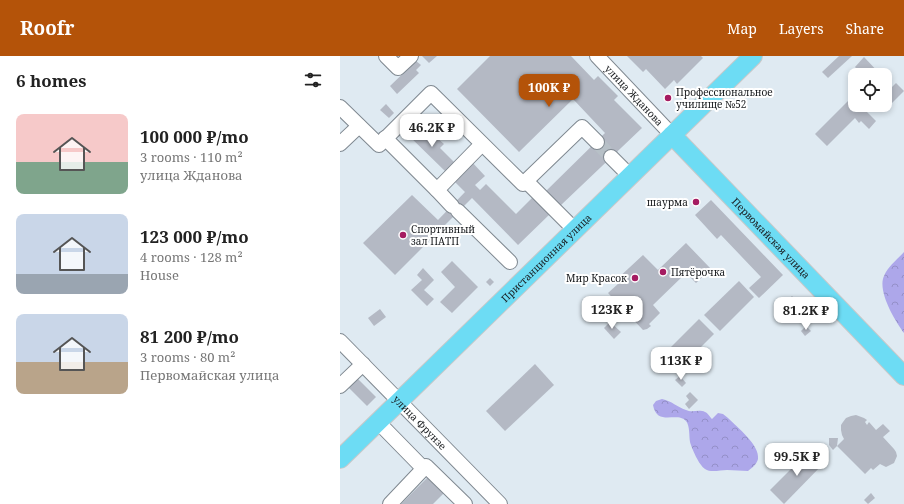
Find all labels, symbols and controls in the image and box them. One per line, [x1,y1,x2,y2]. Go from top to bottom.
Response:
text: Roofr [20,15,75,41]
text: Map [727,19,757,38]
text: Layers [779,19,824,38]
text: Share [846,19,884,38]
street label: улица Жданова [602,62,667,129]
map controls [848,68,892,112]
button: locate [848,68,892,112]
text: 6 homes [16,69,86,92]
icon: filters [302,69,324,91]
pin: 100K ₽ [516,74,582,108]
text: 100K ₽ [528,78,570,96]
place label: Профессиональное училище №52 [676,85,773,111]
marker: Профессиональное училище №52 [663,93,673,103]
pin: 46.2K ₽ [395,114,469,148]
text: 46.2K ₽ [409,118,455,136]
text: 100 000 ₽/mo [140,125,249,148]
icon: home [48,130,96,178]
text: 3 rooms · 110 m² [140,148,243,166]
text: улица Жданова [140,166,243,184]
street label: Первомайская улица [729,194,814,282]
place label: шаурма [647,195,688,209]
marker: шаурма [691,197,701,207]
street label: Пристанционная улица [498,210,595,305]
place label: Спортивный зал ПАТП [411,222,475,248]
text: 123 000 ₽/mo [140,225,249,248]
icon: home [48,230,96,278]
marker: Спортивный зал ПАТП [398,230,408,240]
text: 4 rooms · 128 m² [140,248,243,266]
place label: Пятёрочка [671,265,726,279]
text: House [140,266,179,284]
marker: Пятёрочка [658,267,668,277]
place label: Мир Красок [566,271,627,285]
marker: Мир Красок [630,273,640,283]
pin: 123K ₽ [579,296,645,330]
pin: 81.2K ₽ [769,297,843,331]
text: 123K ₽ [591,300,633,318]
text: 81.2K ₽ [783,301,829,319]
text: 81 200 ₽/mo [140,325,239,348]
icon: home [48,330,96,378]
pin: 113K ₽ [648,347,714,381]
text: 3 rooms · 80 m² [140,348,235,366]
text: 113K ₽ [660,351,702,369]
text: Первомайская улица [140,366,280,384]
street label: улица Фрунзе [390,392,450,453]
pin: 99.5K ₽ [760,443,834,477]
text: 99.5K ₽ [774,447,820,465]

